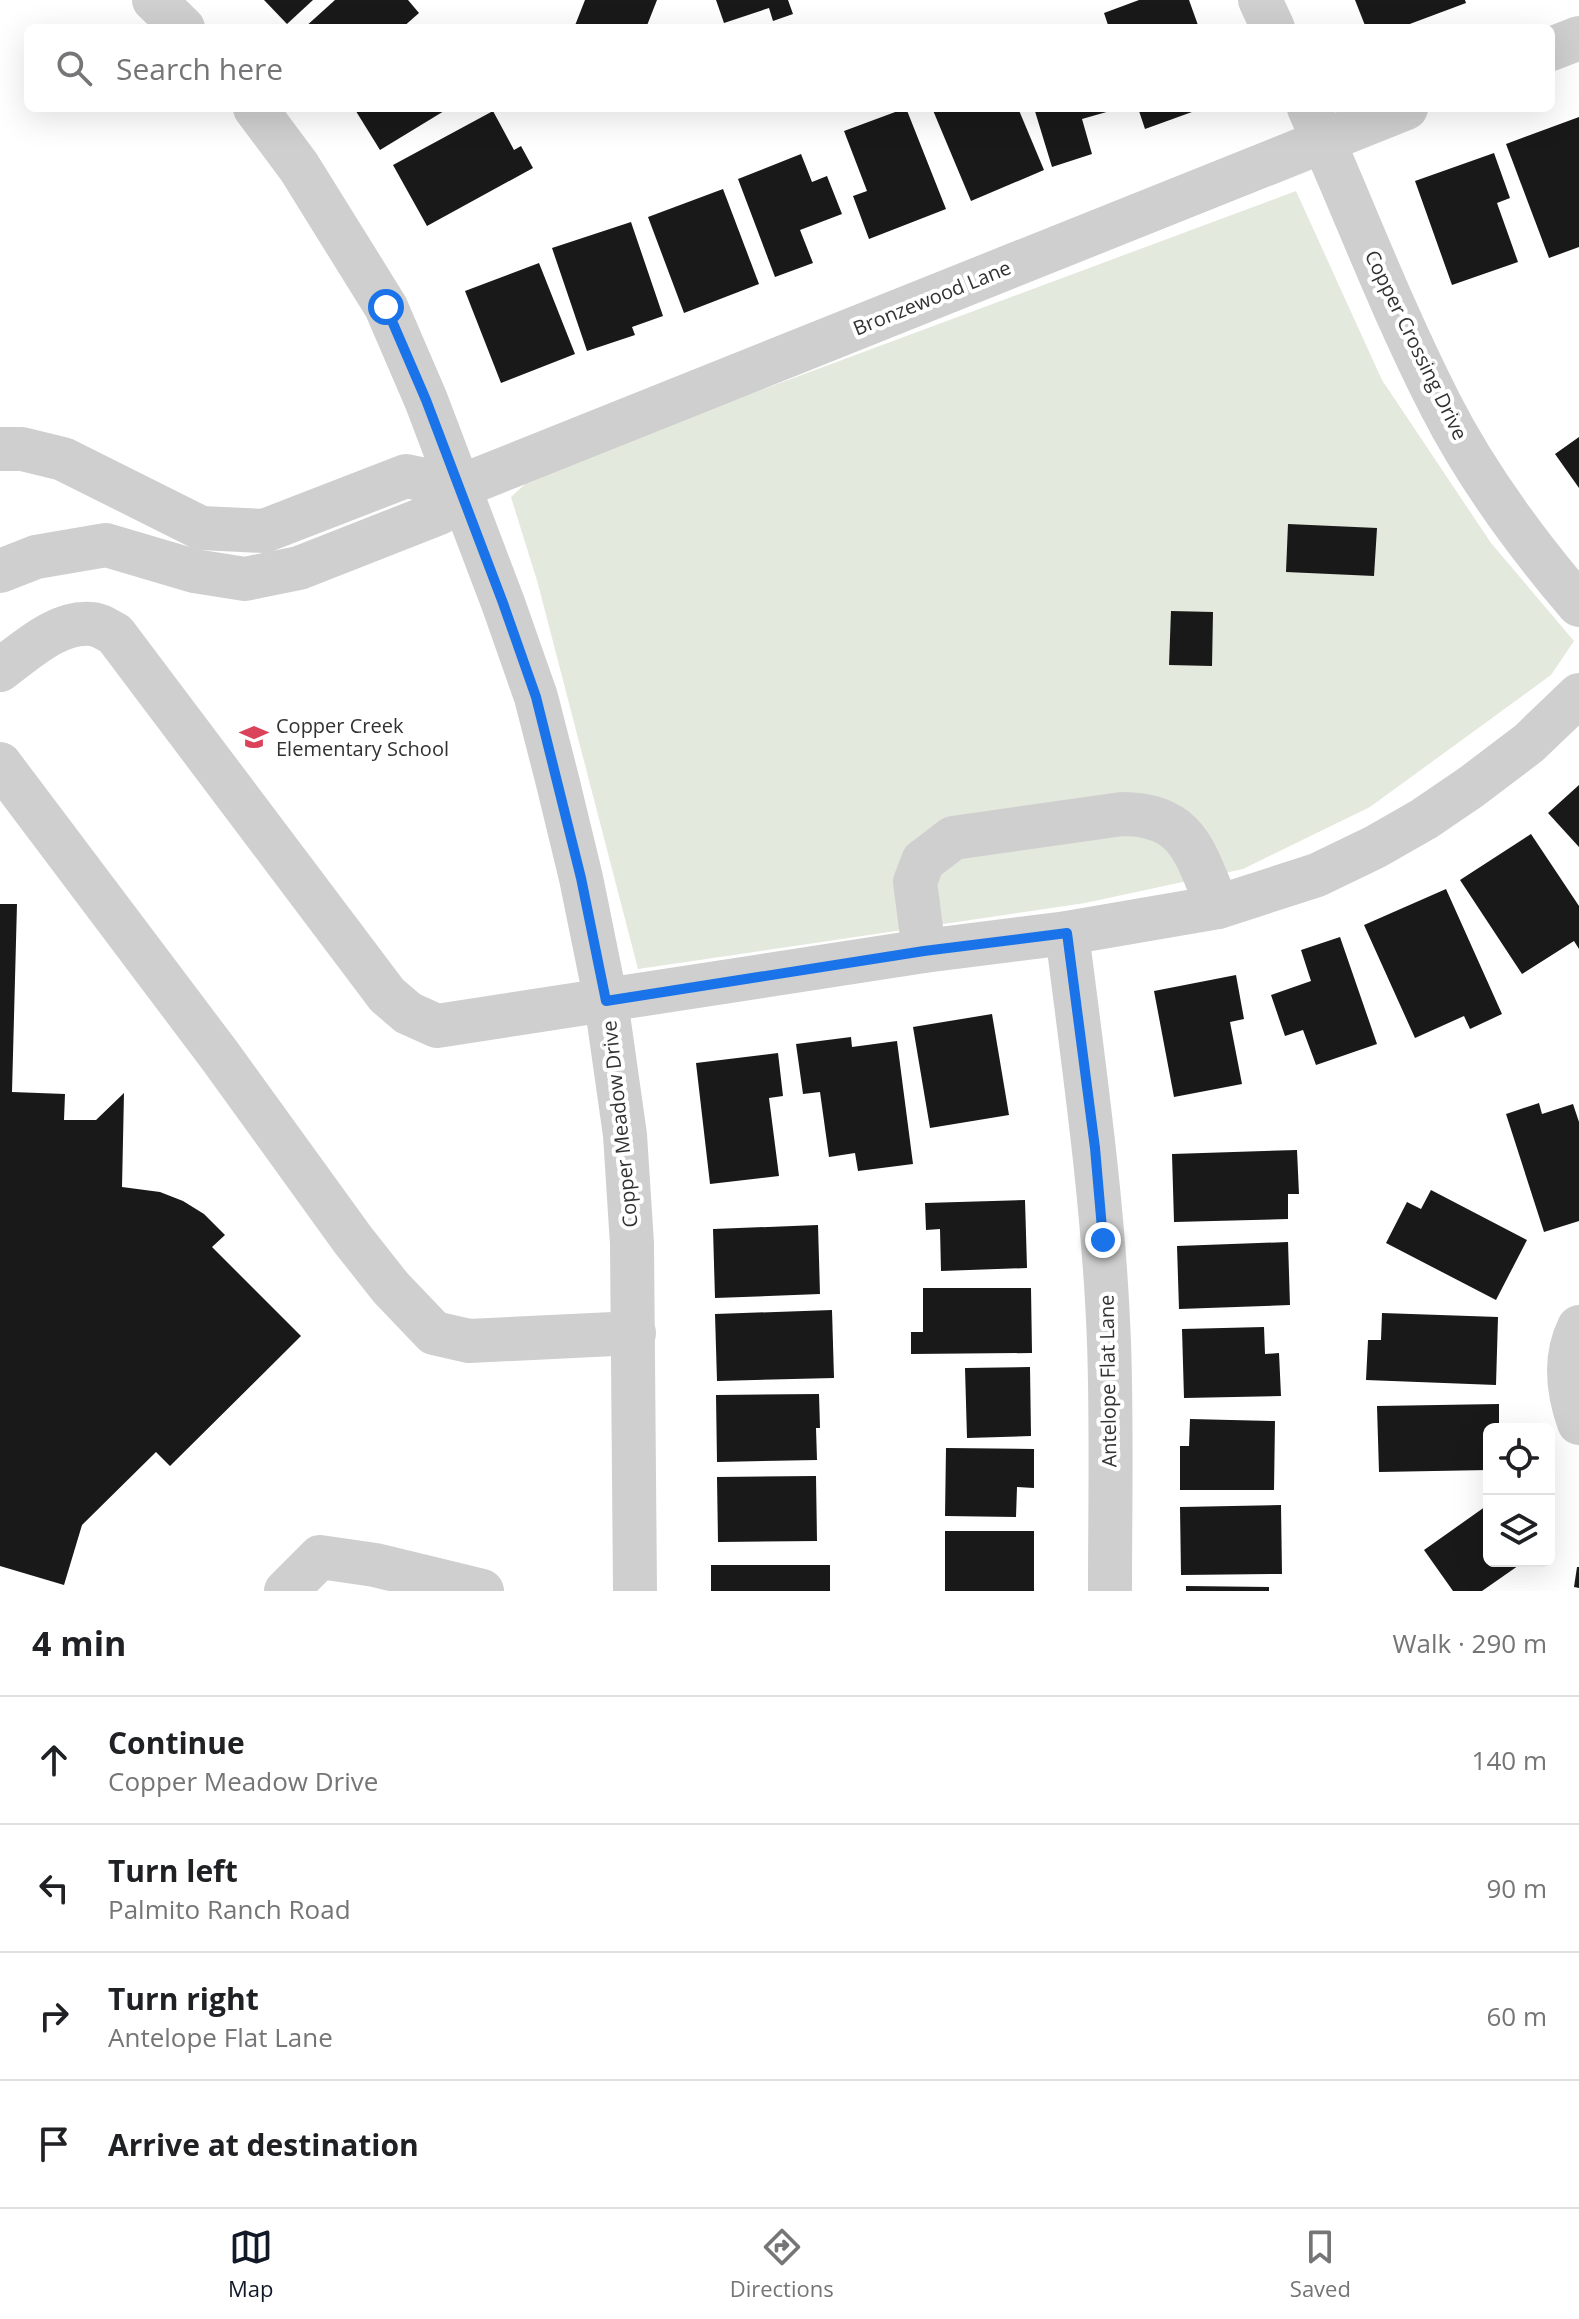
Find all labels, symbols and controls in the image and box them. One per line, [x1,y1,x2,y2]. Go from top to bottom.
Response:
search box [24,24,1555,112]
icon: search [52,46,96,90]
text: Search here [116,48,283,89]
street label: Copper Crossing Drive [1359,245,1474,444]
street label: Bronzewood Lane [849,254,1015,342]
route start [368,289,404,325]
place label: Copper Creek Elementary School [276,712,449,762]
school or university icon: Copper Creek Elementary School [239,722,269,752]
street label: Copper Meadow Drive [595,1019,644,1229]
route end [1085,1222,1121,1258]
street label: Antelope Flat Lane [1092,1294,1123,1468]
map controls [1483,1423,1555,1567]
button: locate [1483,1423,1555,1495]
button: layers [1483,1495,1555,1567]
text: 4 min [32,1620,126,1666]
text: Walk · 290 m [1393,1625,1547,1661]
text: Continue [108,1722,245,1763]
icon: ahead [32,1738,76,1782]
text: 140 m [1472,1742,1547,1778]
text: Copper Meadow Drive [108,1763,378,1799]
text: Turn left [108,1850,238,1891]
icon: left [32,1866,76,1910]
text: 90 m [1486,1870,1547,1906]
text: Palmito Ranch Road [108,1891,351,1927]
text: Turn right [108,1978,259,2019]
icon: right [32,1994,76,2038]
text: 60 m [1486,1998,1547,2034]
text: Antelope Flat Lane [108,2019,333,2055]
icon: arrive [32,2122,76,2166]
text: Arrive at destination [108,2124,419,2165]
tab: Map [228,2225,274,2303]
tab: Directions [730,2225,834,2303]
tab: Saved [1290,2225,1351,2303]

